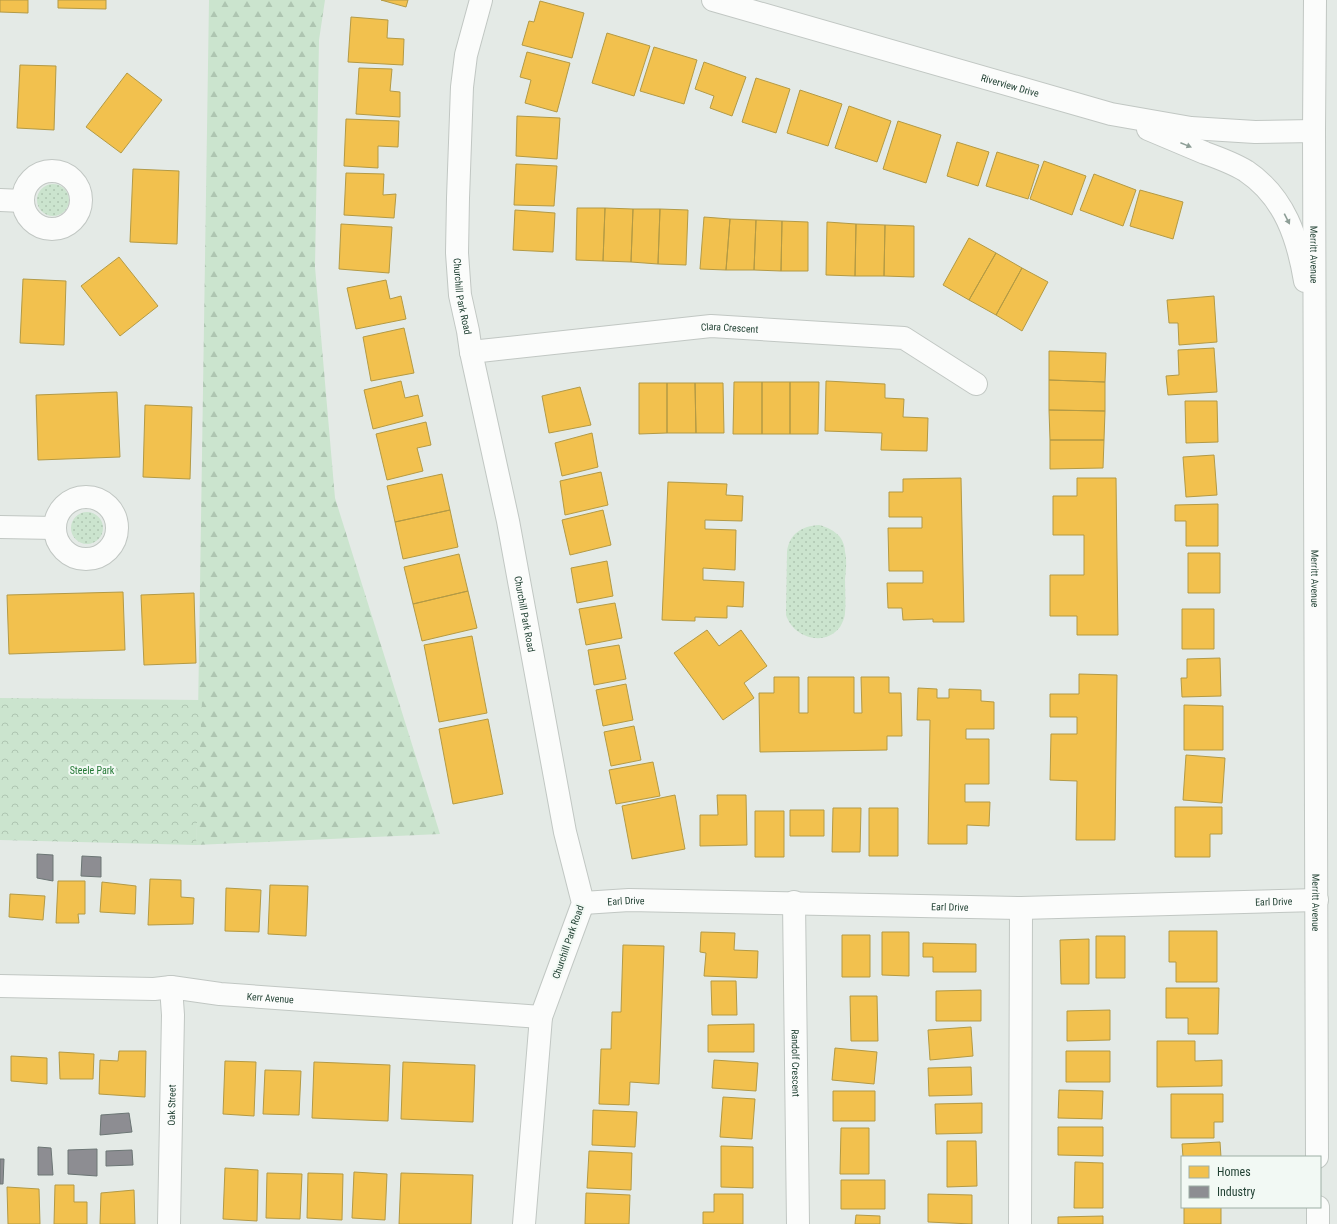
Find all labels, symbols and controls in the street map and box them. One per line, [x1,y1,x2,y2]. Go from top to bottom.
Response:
street label: Riverview Drive [980,72,1041,99]
one-way arrow [1180,142,1192,148]
one-way arrow [1284,213,1290,225]
street label: Merritt Avenue [1309,226,1320,284]
street label: Churchill Park Road [452,258,474,335]
street label: Clara Crescent [700,320,759,334]
street label: Merritt Avenue [1310,550,1321,608]
street label: Churchill Park Road [513,575,537,653]
park label: Steele Park [70,765,115,776]
street label: Merritt Avenue [1311,874,1322,932]
street label: Earl Drive [607,894,645,907]
street label: Earl Drive [1255,895,1293,907]
street label: Earl Drive [931,901,969,912]
street label: Churchill Park Road [550,904,586,980]
street label: Kerr Avenue [246,990,294,1005]
street label: Randolf Crescent [790,1029,802,1097]
street label: Oak Street [165,1084,177,1126]
legend [1181,1156,1321,1208]
text: Homes [1217,1165,1251,1179]
text: Industry [1217,1185,1255,1199]

